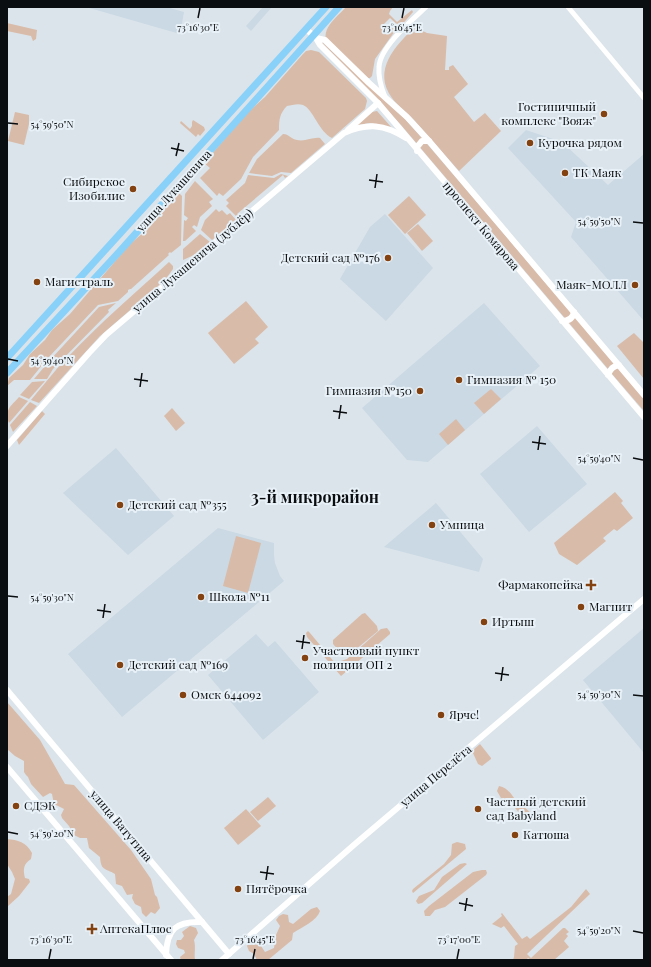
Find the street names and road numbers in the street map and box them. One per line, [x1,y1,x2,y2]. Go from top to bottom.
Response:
street label: улица Лукашевича [131,146,214,236]
street label: проспект Комарова [440,177,524,273]
street label: улица Лукашевича (дублёр) [128,205,256,316]
street label: улица Перелёта [396,741,474,810]
street label: улица Ватутина [86,785,157,865]

